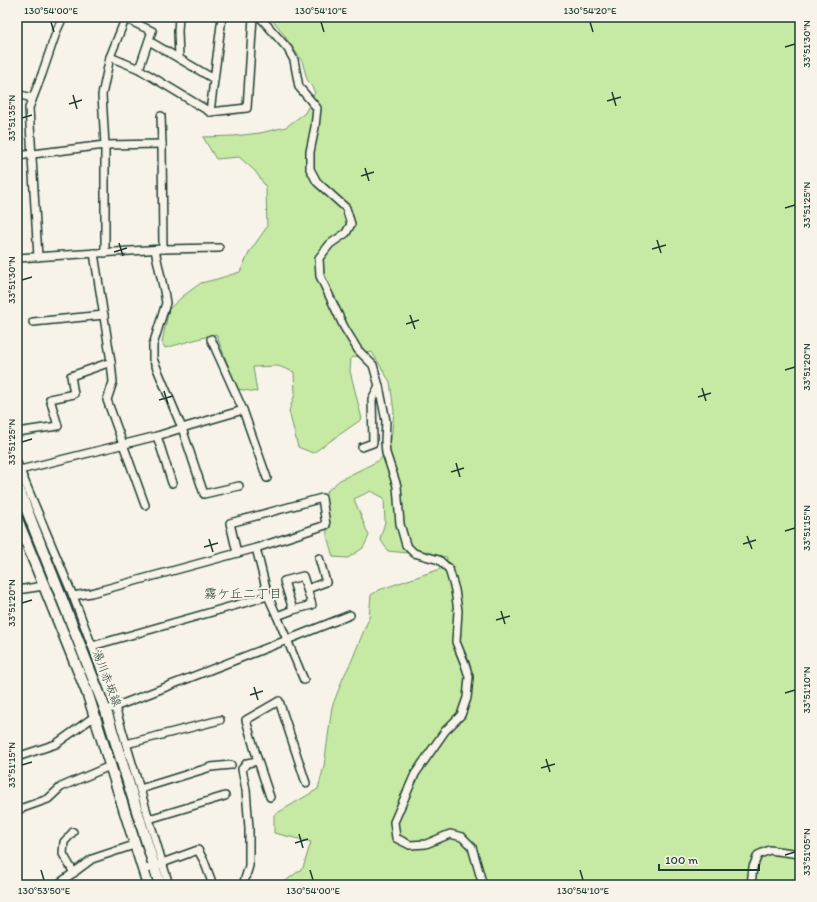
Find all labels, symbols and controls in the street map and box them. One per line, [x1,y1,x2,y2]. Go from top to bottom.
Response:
text: 130°54'00"E [24,4,78,17]
text: 130°54'10"E [295,4,348,17]
text: 130°54'20"E [564,4,617,17]
text: 33°51'30"N [800,20,813,68]
text: 33°51'35"N [5,94,18,141]
text: 33°51'25"N [800,181,813,228]
text: 33°51'30"N [5,256,18,304]
text: 33°51'20"N [800,343,813,391]
text: 33°51'25"N [5,418,18,465]
text: 33°51'15"N [800,505,813,551]
text: 33°51'20"N [5,579,18,627]
district label: 霧ケ丘二丁目 [204,586,282,601]
street label: 湯川赤坂線 [90,647,124,709]
text: 33°51'10"N [800,666,813,713]
text: 33°51'15"N [5,742,18,788]
text: 33°51'05"N [800,828,813,876]
scale bar [659,846,759,872]
text: 100 m [665,853,698,867]
text: 130°53'50"E [18,884,71,897]
text: 130°54'00"E [286,884,340,897]
text: 130°54'10"E [557,884,610,897]

